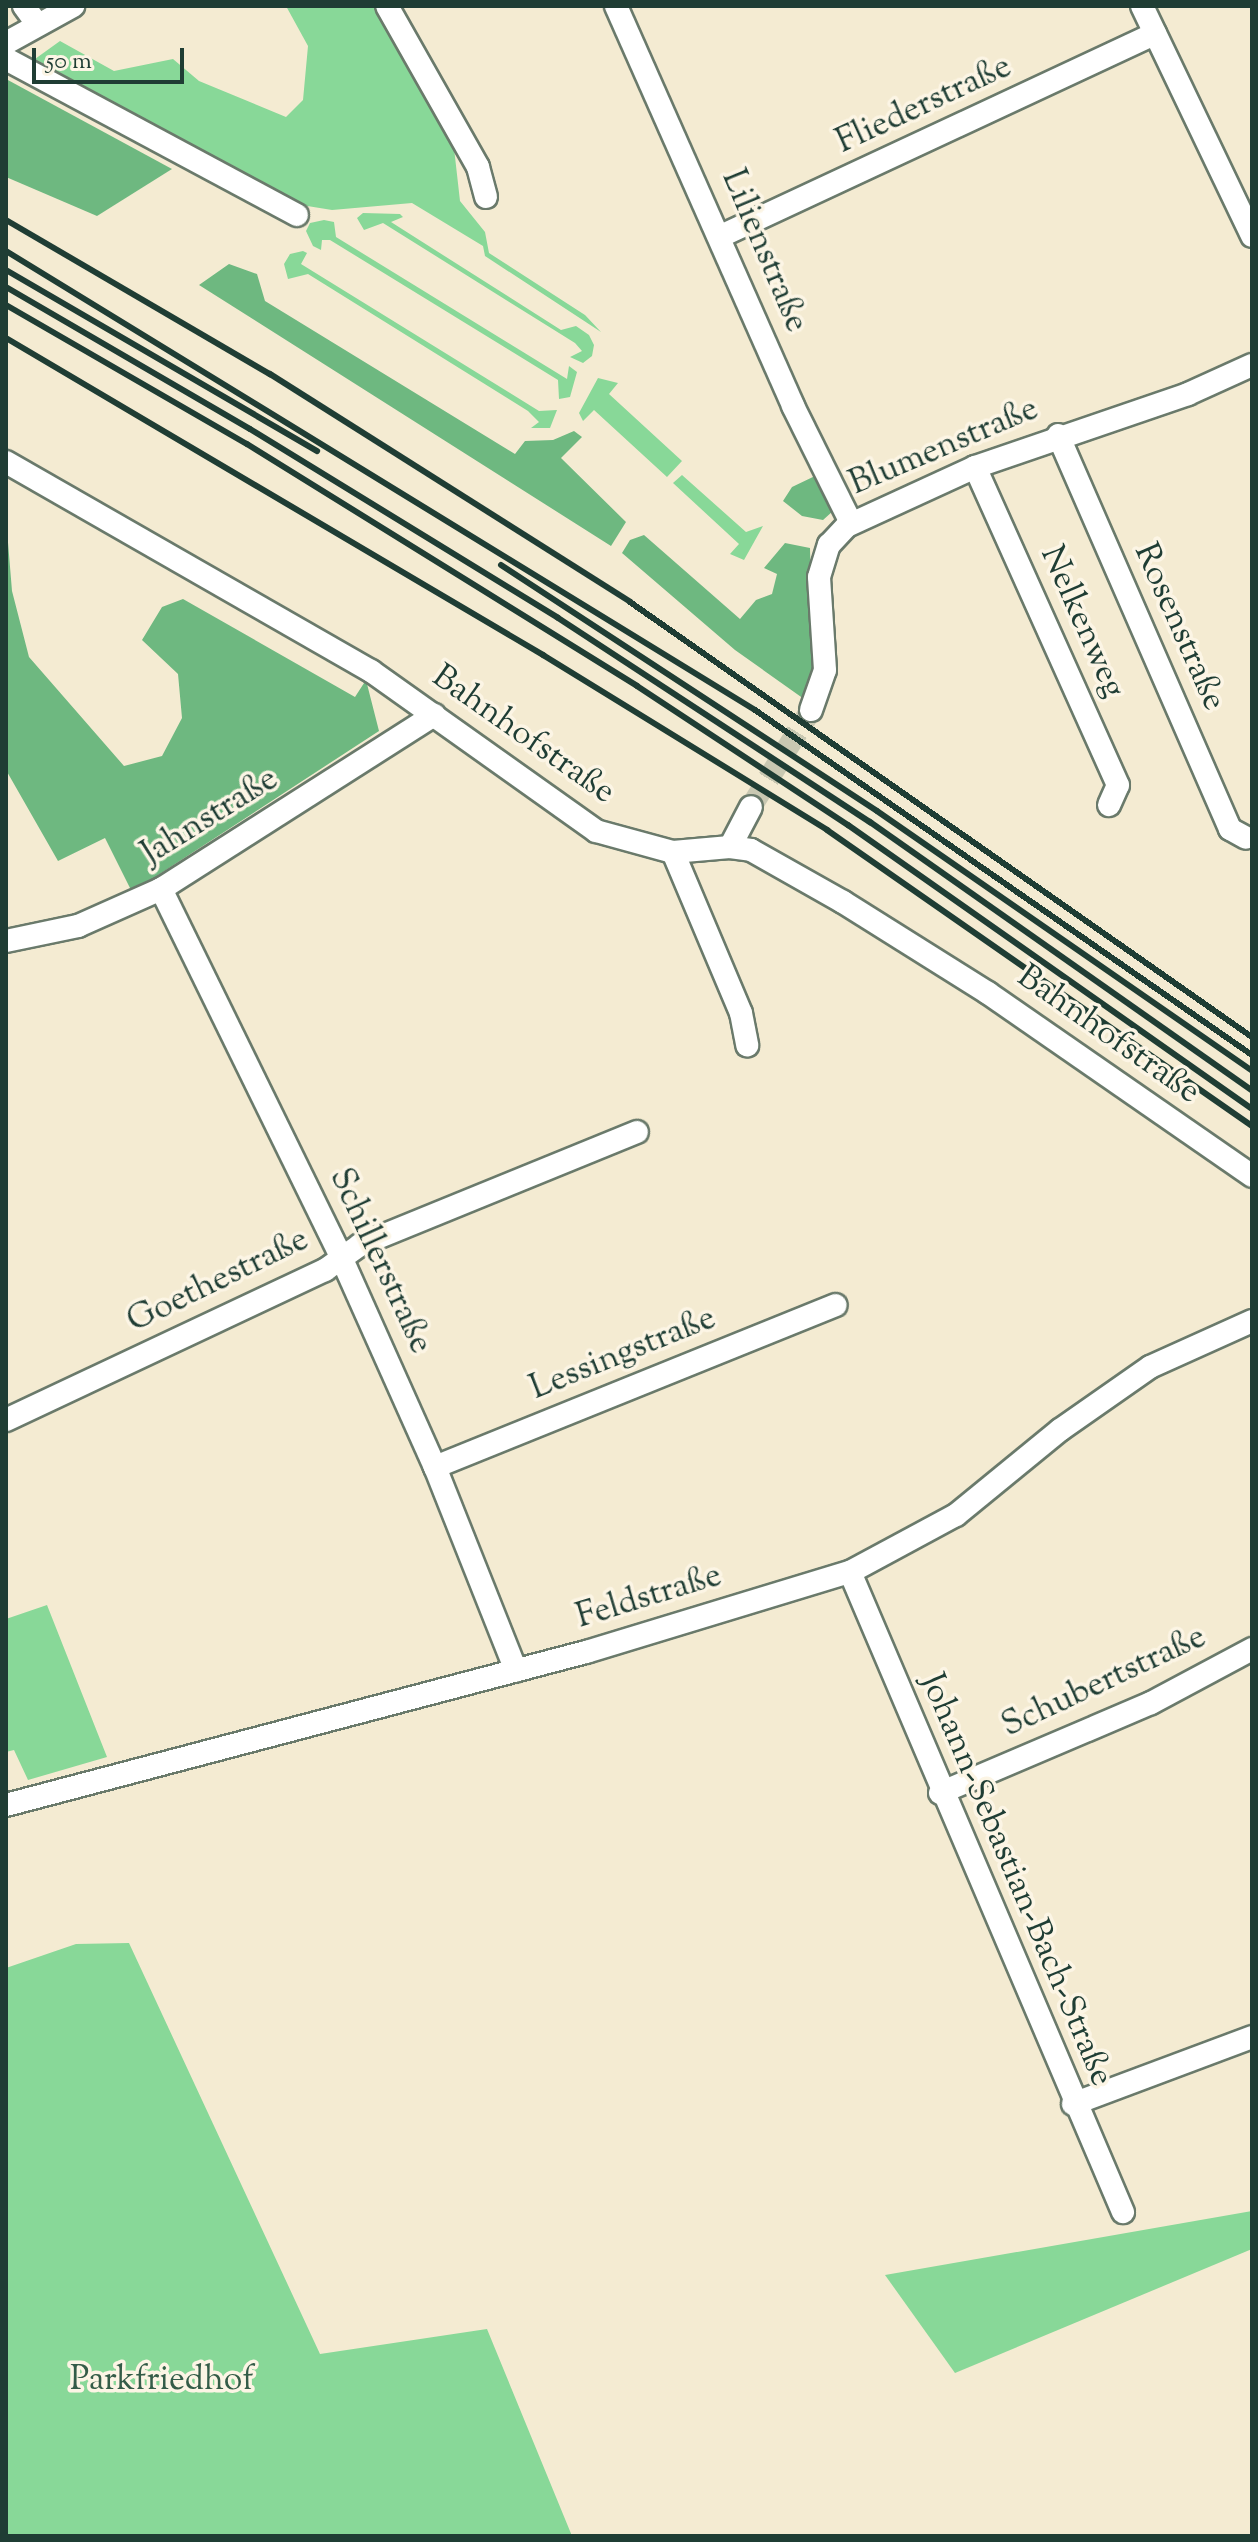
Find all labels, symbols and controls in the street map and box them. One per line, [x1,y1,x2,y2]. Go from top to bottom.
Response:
scale bar [36,32,188,82]
text: 50 m [46,45,92,79]
street label: Fliederstraße [830,47,1018,163]
street label: Lilienstraße [712,164,816,338]
street label: Blumenstraße [844,389,1044,505]
street label: Rosenstraße [1124,537,1234,717]
street label: Nelkenweg [1030,540,1134,704]
street label: Bahnhofstraße [424,657,622,813]
street label: Jahnstraße [134,759,286,875]
street label: Bahnhofstraße [1009,957,1207,1113]
street label: Schillerstraße [319,1162,441,1360]
street label: Goethestraße [121,1220,315,1342]
street label: Lessingstraße [524,1298,722,1410]
street label: Feldstraße [572,1556,726,1638]
street label: Schubertstraße [996,1617,1212,1747]
street label: Johann-Sebastian-Bach-Straße [910,1668,1122,2092]
park label: Parkfriedhof [70,2361,254,2401]

